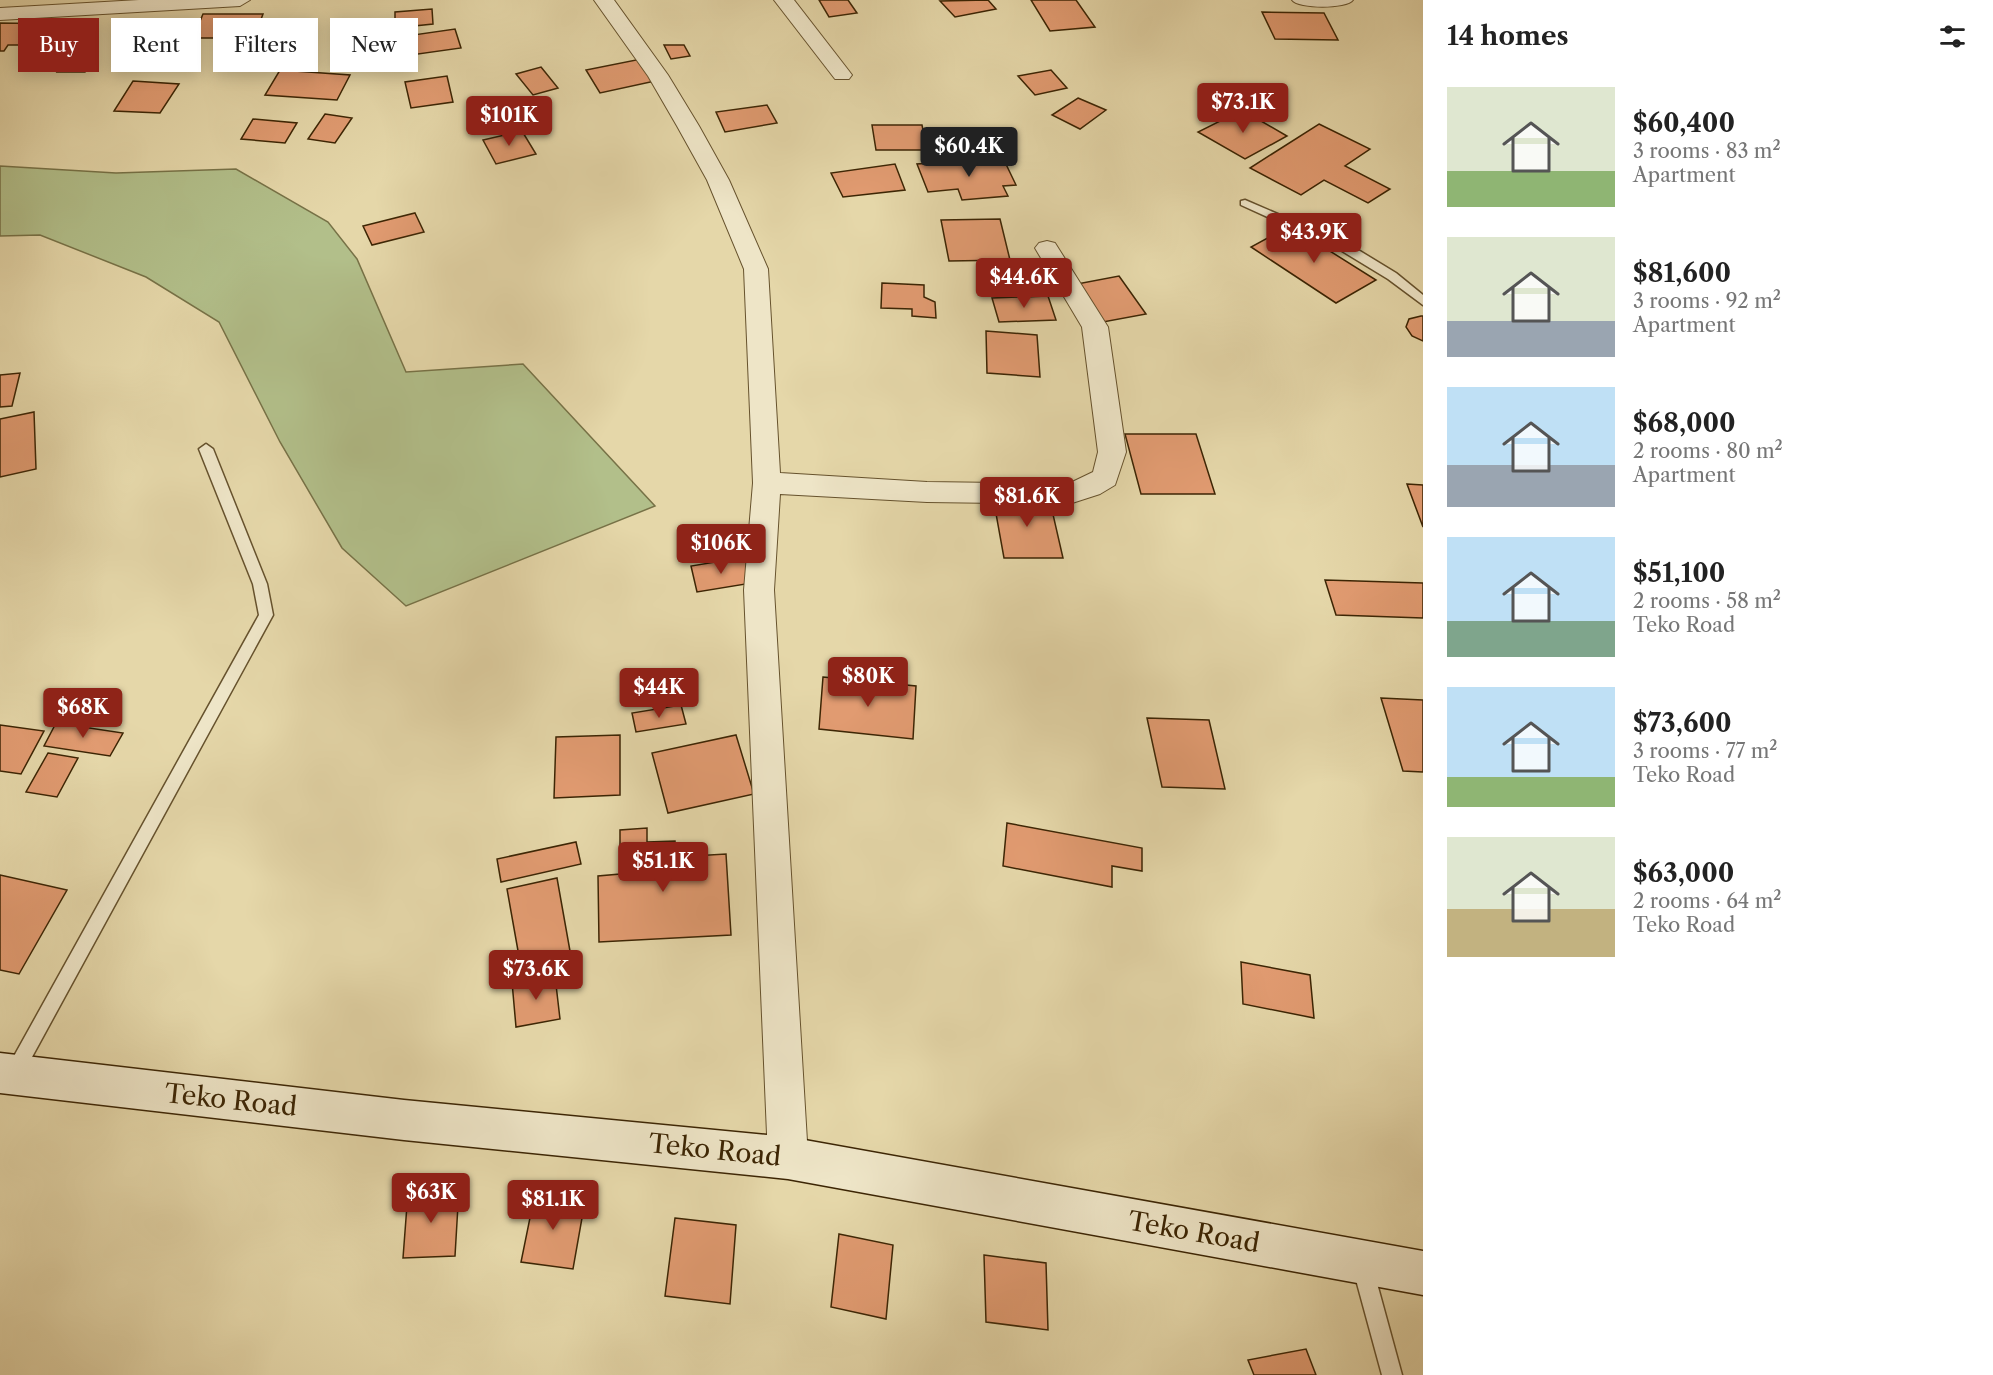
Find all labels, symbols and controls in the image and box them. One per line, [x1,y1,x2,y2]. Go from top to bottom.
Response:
chip: Buy [18,18,99,72]
chip: Rent [111,18,201,72]
chip: Filters [213,18,318,72]
chip: New [330,18,418,72]
text: 14 homes [1447,20,1569,52]
icon: filters [1936,20,1969,53]
pin: $73.1K [1194,83,1292,134]
text: $73.1K [1211,90,1275,114]
pin: $101K [467,96,551,147]
text: $101K [480,103,538,127]
text: $60,400 [1633,107,1735,139]
icon: home [1495,111,1567,183]
pin: $60.4K [920,127,1018,178]
text: $60.4K [935,134,1004,158]
text: 3 rooms · 83 m² [1633,139,1781,163]
text: Apartment [1633,163,1736,187]
pin: $43.9K [1265,213,1363,264]
text: $43.9K [1280,220,1348,244]
text: $81,600 [1633,257,1731,289]
pin: $44.6K [975,258,1073,309]
icon: home [1495,261,1567,333]
text: $44.6K [990,265,1058,289]
text: 3 rooms · 92 m² [1633,289,1781,313]
text: Apartment [1633,313,1736,337]
text: $68,000 [1633,407,1736,439]
icon: home [1495,411,1567,483]
text: 2 rooms · 80 m² [1633,439,1783,463]
text: Apartment [1633,463,1736,487]
pin: $81.6K [978,477,1076,528]
text: $81.6K [994,484,1060,508]
pin: $106K [679,524,763,575]
text: $106K [691,531,751,555]
text: $51,100 [1633,557,1725,589]
icon: home [1495,561,1567,633]
text: 2 rooms · 58 m² [1633,589,1781,613]
text: Teko Road [1633,613,1735,637]
pin: $80K [832,657,904,708]
text: $80K [842,664,894,688]
pin: $44K [623,668,695,719]
text: $44K [634,675,684,699]
pin: $68K [47,688,119,739]
text: $68K [57,695,109,719]
text: $73,600 [1633,707,1732,739]
icon: home [1495,711,1567,783]
text: 3 rooms · 77 m² [1633,739,1777,763]
text: Teko Road [1633,763,1735,787]
pin: $51.1K [614,842,712,893]
text: $51.1K [632,849,694,873]
text: $63,000 [1633,857,1734,889]
icon: home [1495,861,1567,933]
text: 2 rooms · 64 m² [1633,889,1782,913]
text: Teko Road [1633,913,1735,937]
pin: $73.6K [487,950,585,1001]
text: $73.6K [503,957,569,981]
street label: Teko Road [163,1077,299,1123]
street label: Teko Road [647,1127,783,1173]
pin: $63K [395,1173,467,1224]
text: $63K [406,1180,456,1204]
pin: $81.1K [504,1180,602,1231]
text: $81.1K [522,1187,585,1211]
street label: Teko Road [1126,1205,1262,1259]

